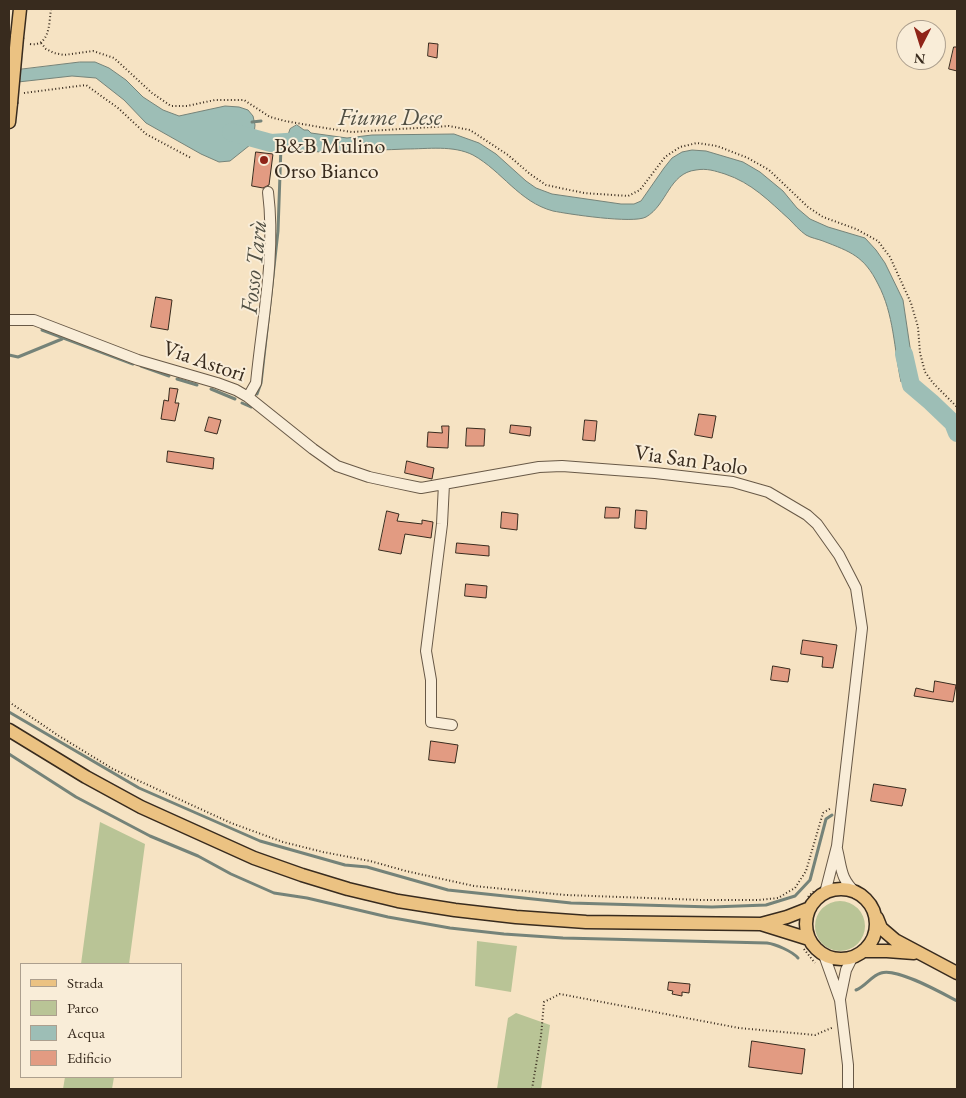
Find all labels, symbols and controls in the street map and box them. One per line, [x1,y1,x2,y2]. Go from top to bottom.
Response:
north arrow [896,20,946,70]
text: N [913,49,926,68]
water label: Fiume Dese [338,104,442,132]
place label: B&B Mulino Orso Bianco [274,134,385,185]
marker: B&B Mulino Orso Bianco [258,154,270,166]
water label: Fosso Tarù [236,219,274,315]
street label: Via Astori [159,336,249,388]
street label: Via San Paolo [632,440,750,482]
legend [20,963,182,1078]
text: Strada [67,973,103,992]
text: Parco [67,998,99,1017]
text: Acqua [67,1023,105,1042]
text: Edificio [67,1048,111,1067]

